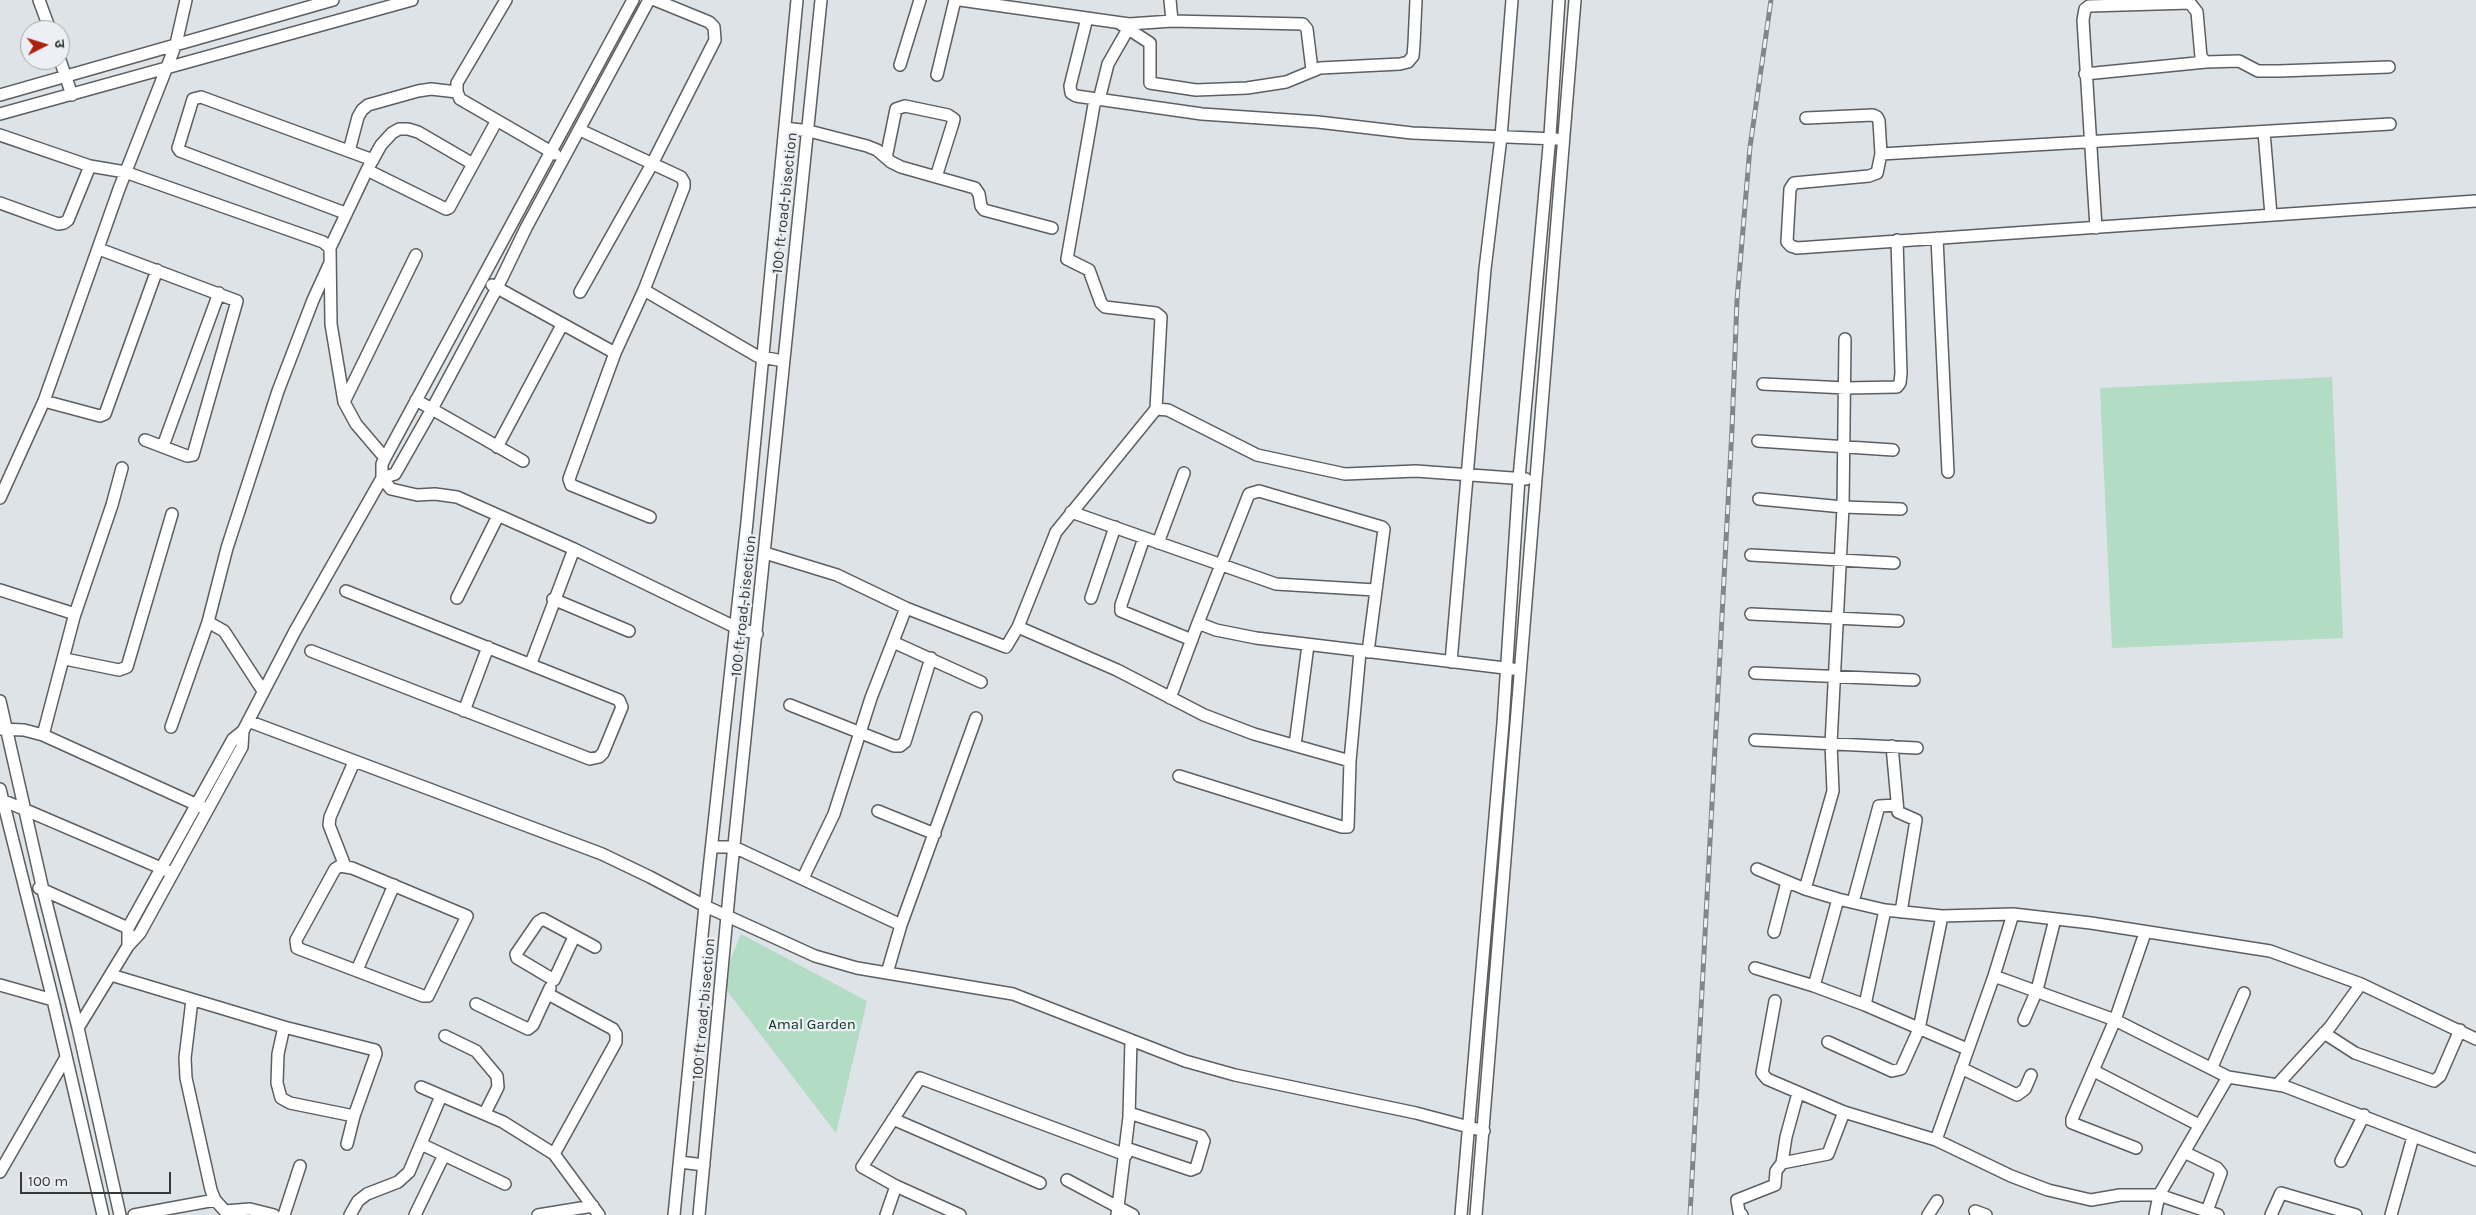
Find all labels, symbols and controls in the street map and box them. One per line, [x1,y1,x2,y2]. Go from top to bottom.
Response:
north arrow [20,20,70,70]
text: उ [51,39,68,49]
street label: 100 ft road, bisection [769,131,801,275]
street label: 100 ft road, bisection [728,534,760,678]
street label: 100 ft road, bisection [689,937,719,1081]
park label: Amal Garden [768,1016,856,1034]
scale bar [22,1162,174,1194]
text: 100 m [28,1172,68,1190]

